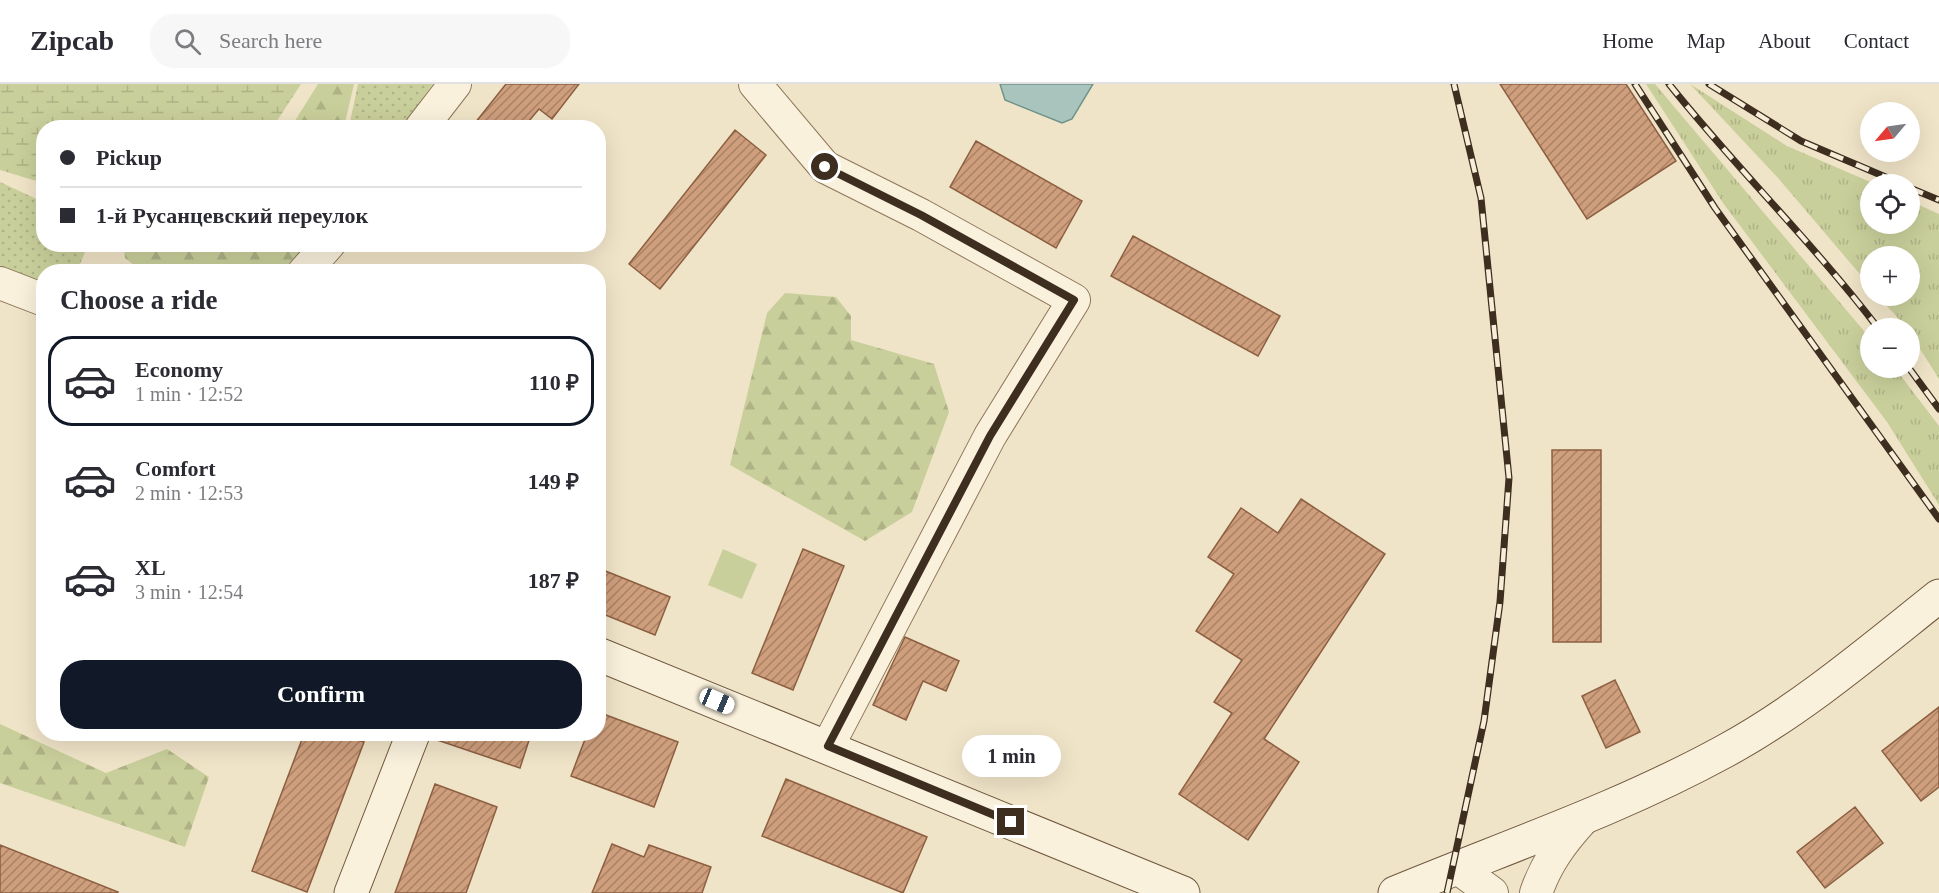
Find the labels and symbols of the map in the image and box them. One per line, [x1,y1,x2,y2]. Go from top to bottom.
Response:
north arrow [1860,102,1920,162]
route start [811,153,838,180]
car [697,686,737,716]
callout: 1 min [962,735,1060,777]
route end [997,808,1024,835]

